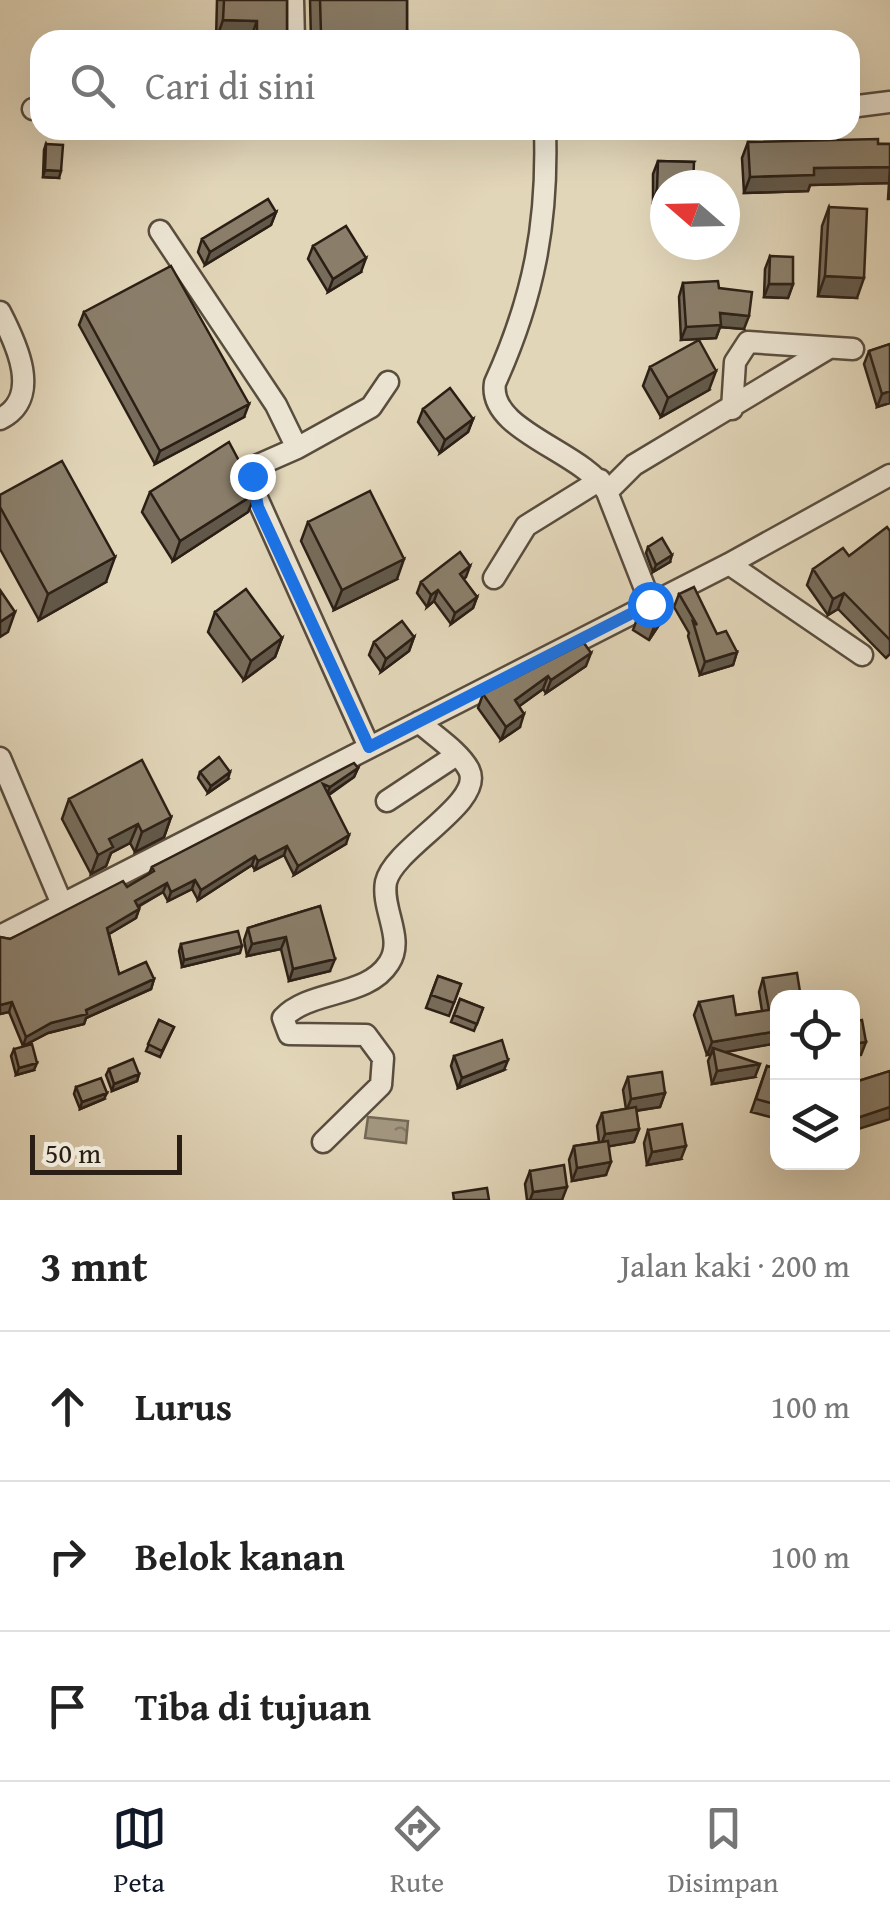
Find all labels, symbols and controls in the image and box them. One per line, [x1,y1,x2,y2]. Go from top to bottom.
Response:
search box [30,30,860,140]
text: Cari di sini [145,57,315,113]
icon: search [65,58,120,113]
north arrow [650,170,740,260]
route end [230,454,276,500]
route start [628,582,674,628]
map controls [770,990,860,1170]
button: locate [770,990,860,1080]
button: layers [770,1080,860,1170]
scale bar [30,1130,182,1174]
text: 50 m [45,1132,101,1173]
text: 3 mnt [40,1235,148,1296]
text: Jalan kaki · 200 m [620,1242,850,1289]
text: Lurus [135,1378,232,1434]
icon: ahead [40,1379,95,1434]
text: 100 m [771,1383,850,1430]
text: Belok kanan [135,1528,345,1584]
icon: right [40,1529,95,1584]
text: 100 m [771,1533,850,1580]
text: Tiba di tujuan [135,1678,371,1734]
icon: arrive [40,1679,95,1734]
tab: Peta [112,1801,167,1902]
tab: Rute [390,1801,445,1902]
tab: Disimpan [668,1801,778,1902]

